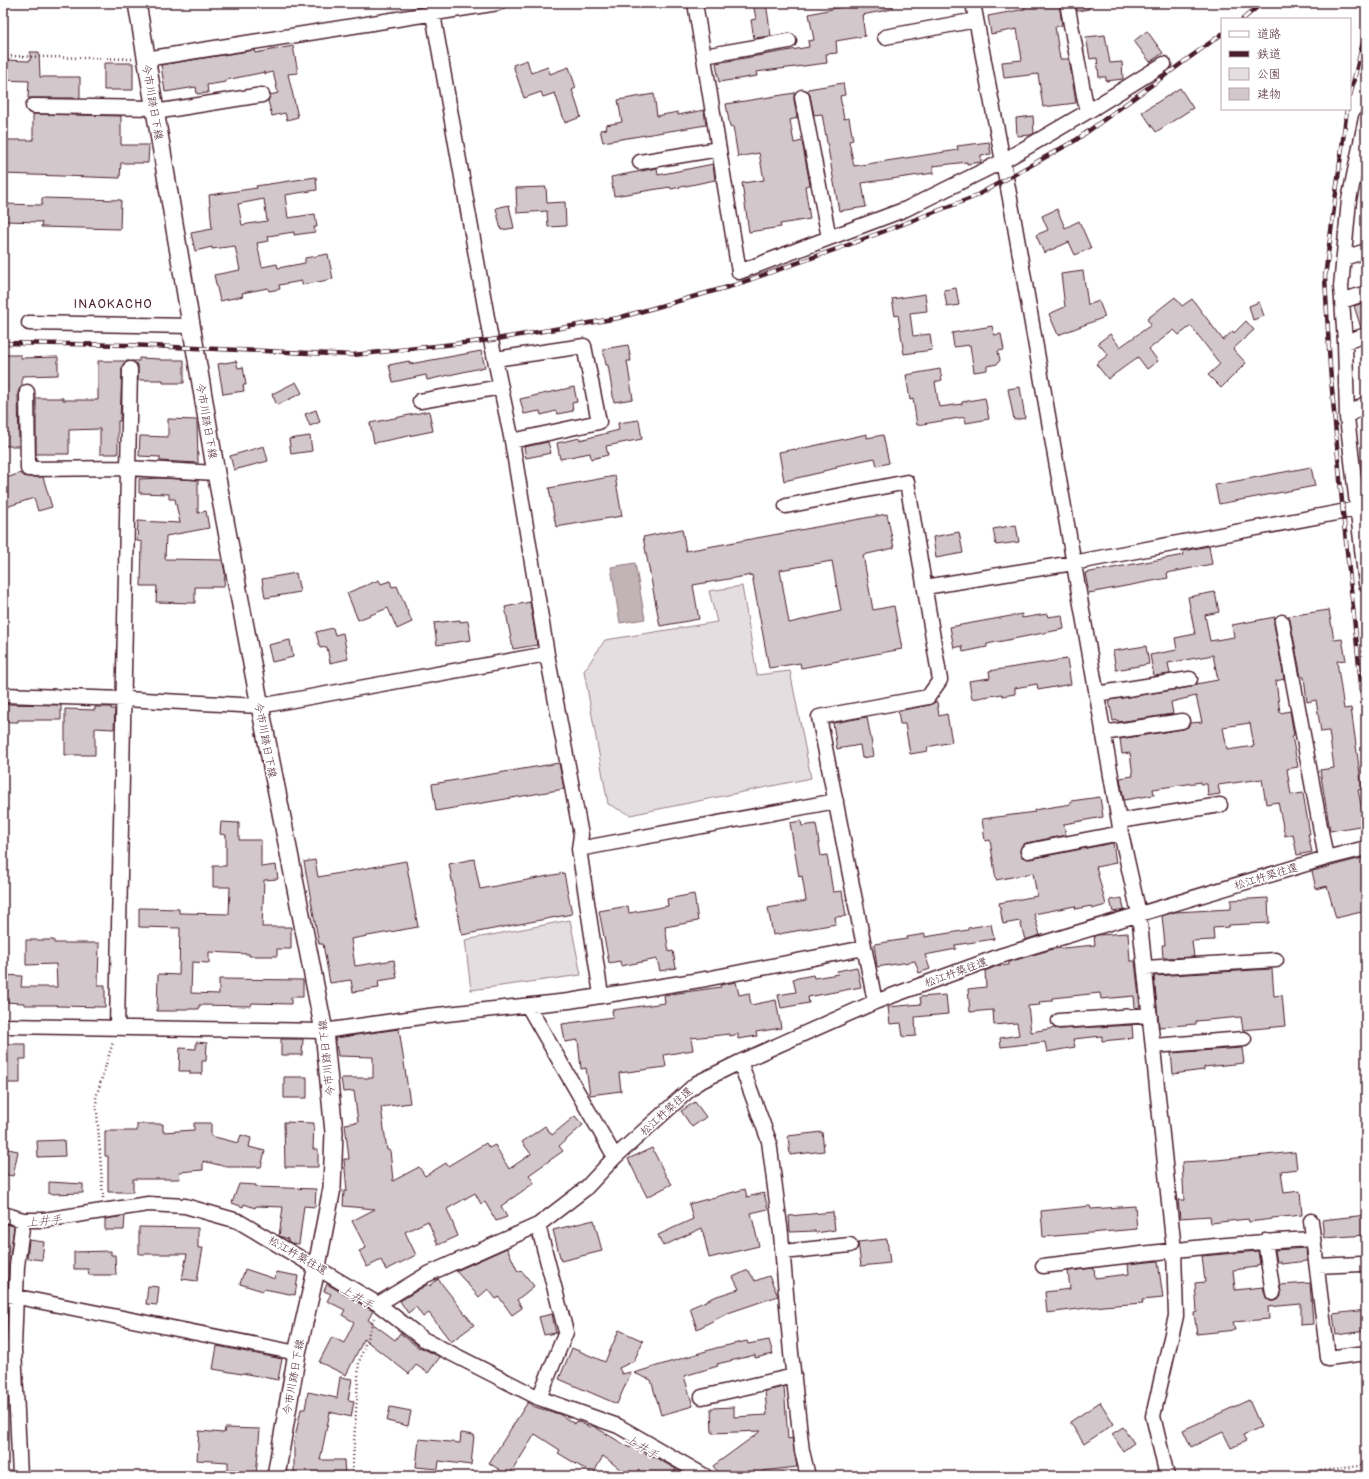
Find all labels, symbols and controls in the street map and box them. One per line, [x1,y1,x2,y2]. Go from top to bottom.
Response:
legend [1221,18,1351,110]
text: 道路 [1257,27,1281,42]
text: 鉄道 [1257,47,1281,62]
street label: 今市川跡日下線 [139,63,166,141]
text: 公園 [1257,67,1281,82]
text: 建物 [1257,87,1281,102]
district label: INAOKACHO [74,296,152,312]
street label: 今市川跡日下線 [193,382,220,460]
street label: 今市川跡日下線 [252,701,279,779]
street label: 松江杵築往還 [1233,861,1300,892]
street label: 松江杵築往還 [923,955,989,990]
street label: 今市川跡日下線 [316,1019,337,1097]
street label: 松江杵築往還 [637,1084,695,1138]
water label: 上井手 [25,1212,64,1231]
street label: 松江杵築往還 [266,1233,330,1278]
water label: 上井手 [337,1282,377,1314]
street label: 今市川跡日下線 [280,1338,307,1416]
water label: 上井手 [622,1432,662,1464]

